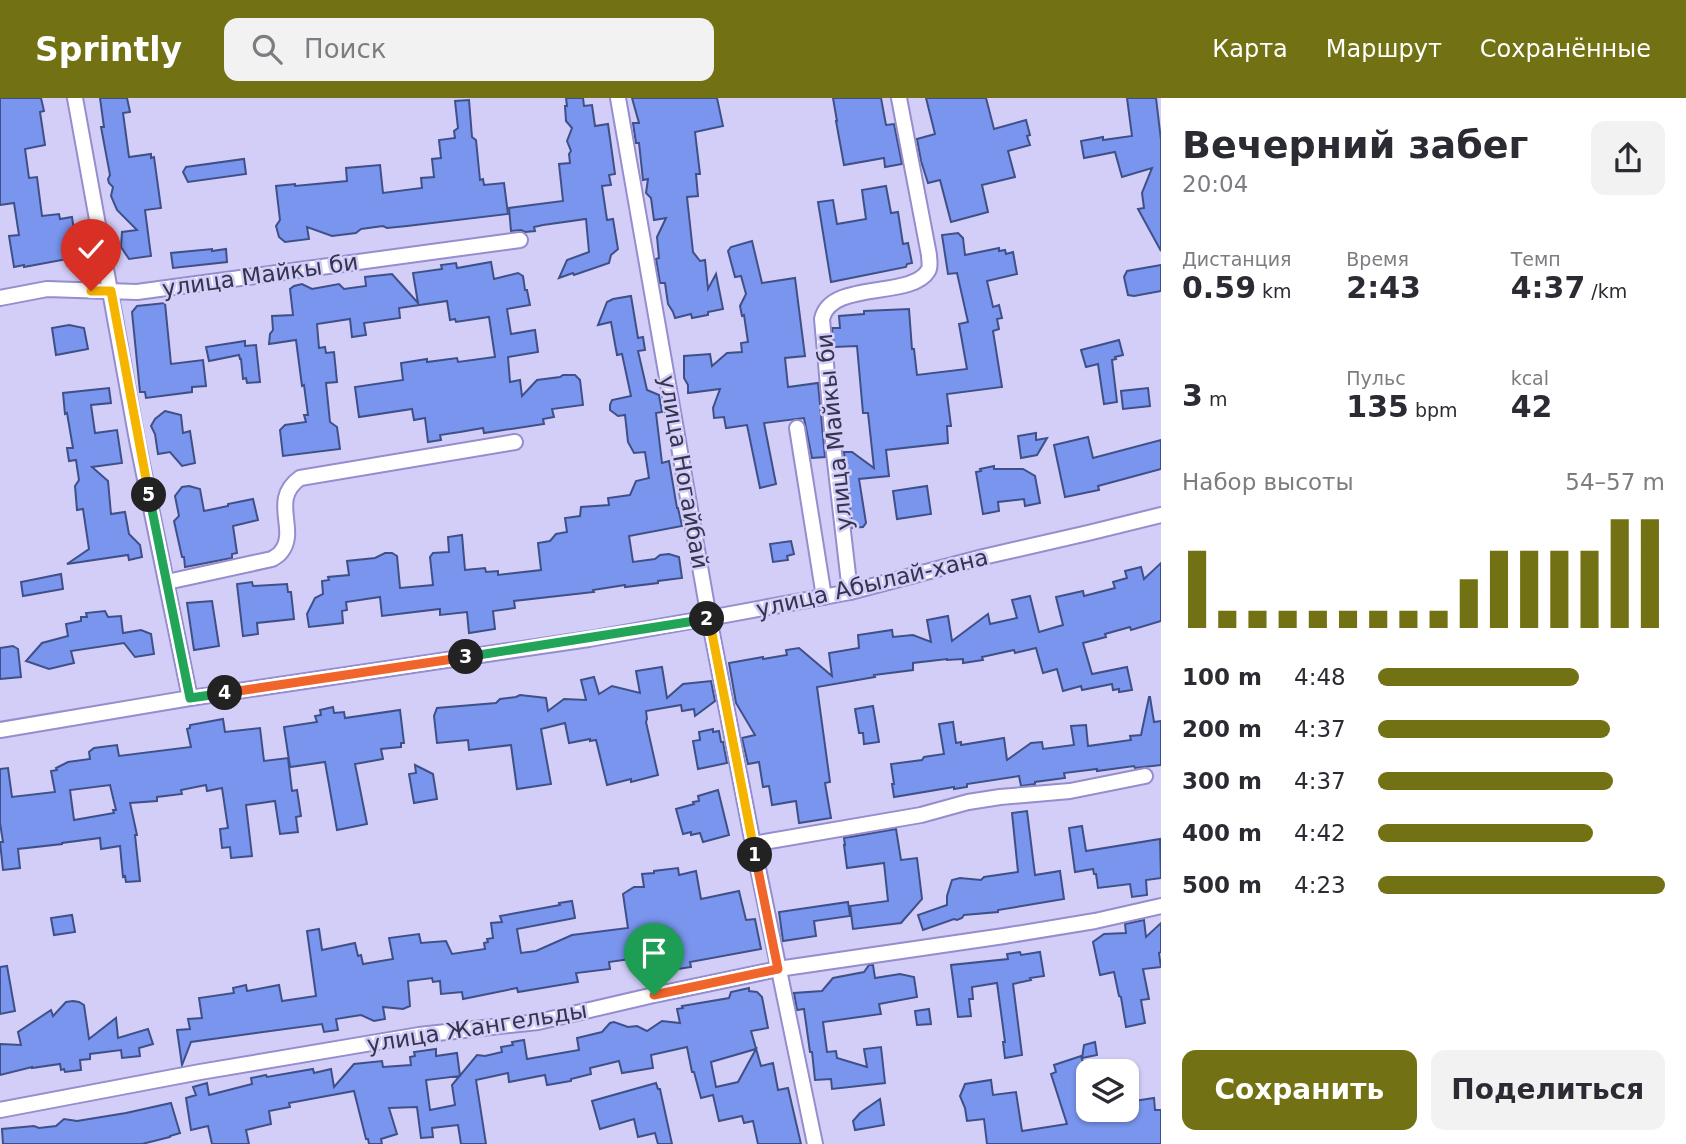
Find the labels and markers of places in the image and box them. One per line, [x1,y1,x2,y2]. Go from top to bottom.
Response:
pin [61,219,121,291]
pin: 5 [132,478,166,512]
pin: 2 [690,602,724,636]
pin: 3 [448,640,484,674]
pin: 4 [208,676,243,710]
pin: 1 [738,838,772,872]
pin [624,923,684,995]

